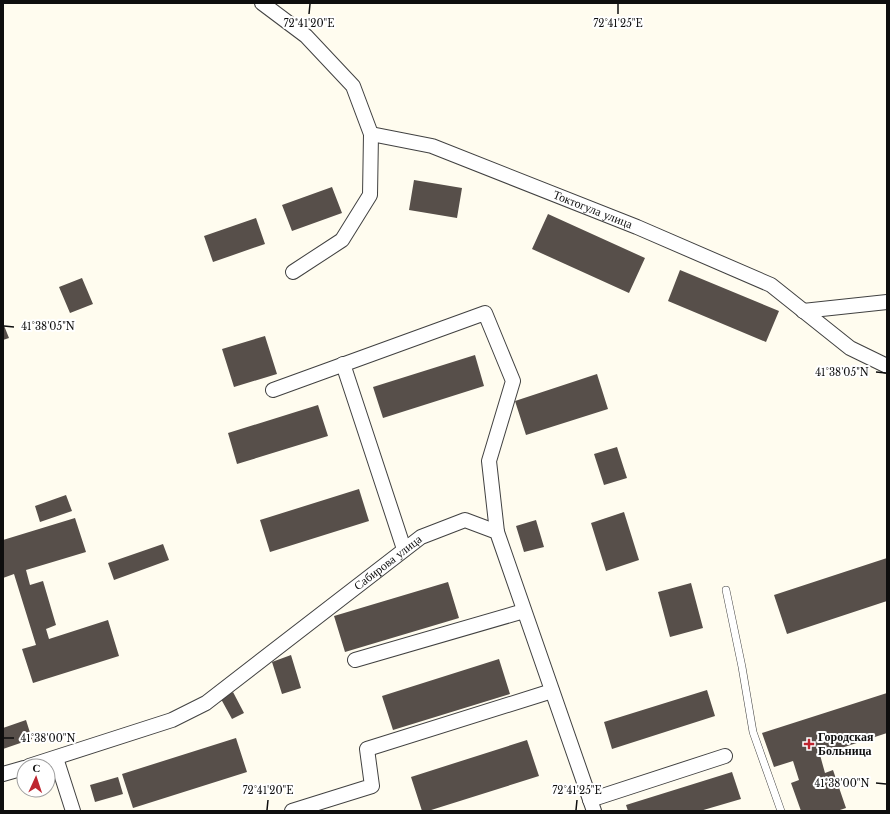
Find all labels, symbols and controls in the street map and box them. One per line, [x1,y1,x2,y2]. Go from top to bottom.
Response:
text: 72°41'20"E [284,17,334,30]
text: 72°41'25"E [593,17,643,30]
street label: Токтогула улица [551,187,635,232]
text: 41°38'05"N [21,320,75,333]
text: 41°38'05"N [815,366,869,379]
street label: Сабирова улица [351,531,425,593]
place label: Городская Больница [818,729,874,758]
text: 41°38'00"N [20,732,76,745]
marker: Городская Больница [803,738,815,750]
north arrow [16,758,56,798]
text: С [32,761,41,775]
text: 41°38'00"N [814,777,870,790]
text: 72°41'20"E [243,784,293,797]
text: 72°41'25"E [552,784,602,797]

